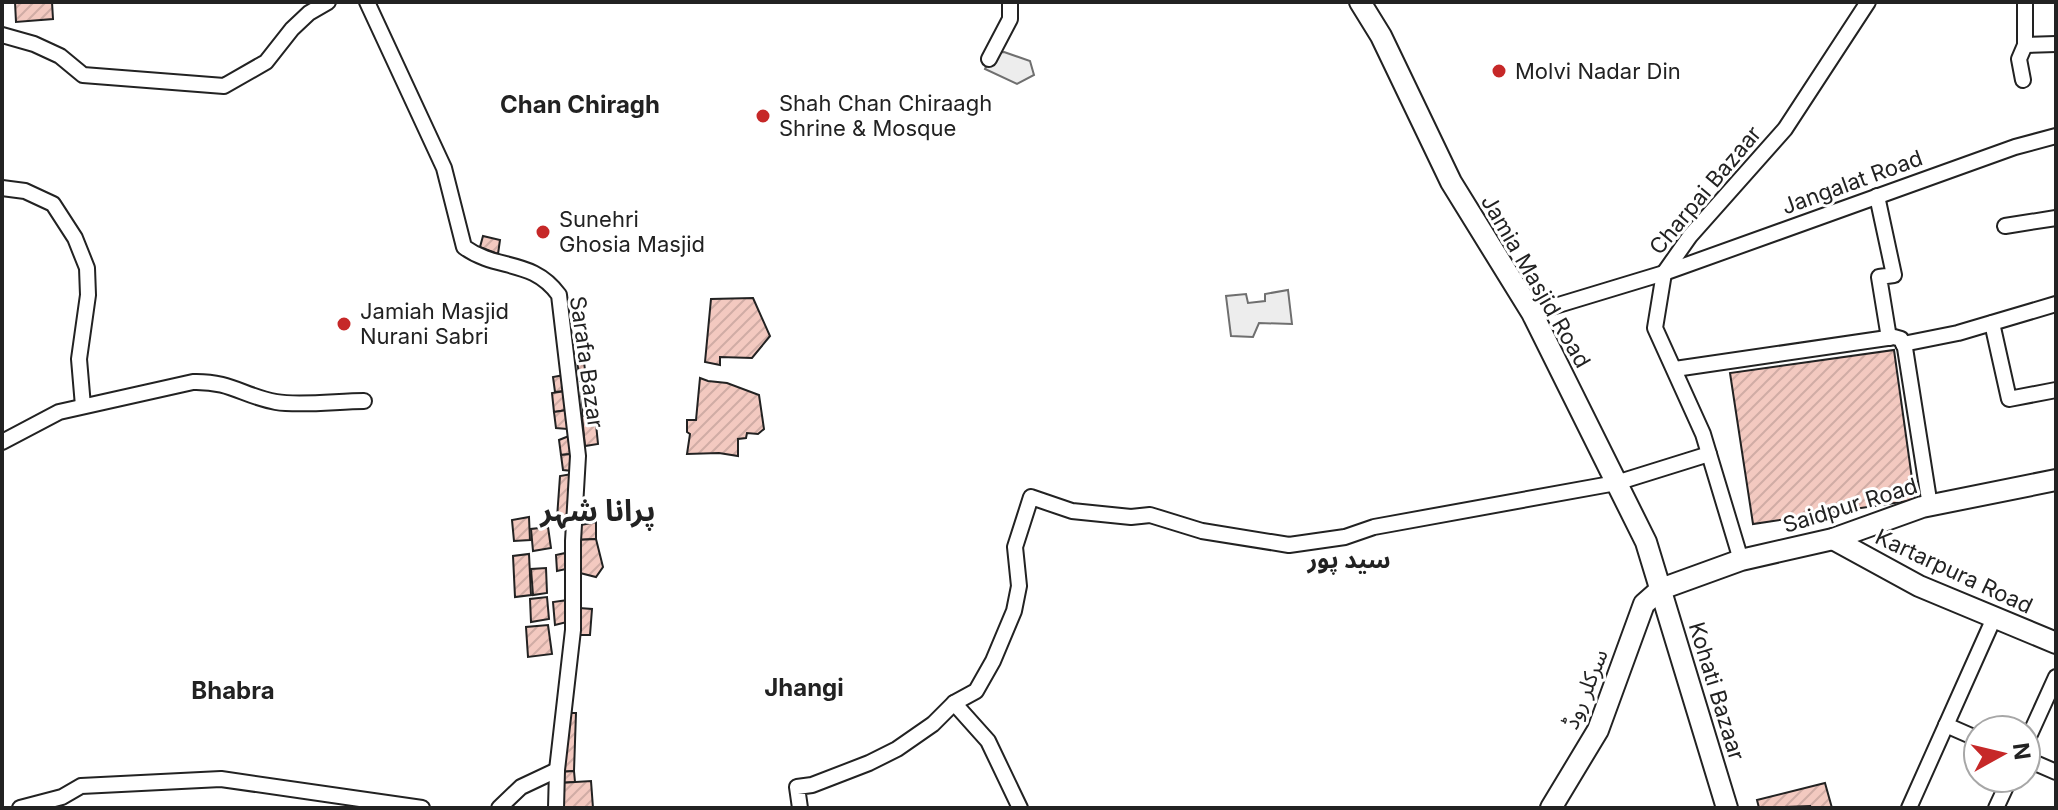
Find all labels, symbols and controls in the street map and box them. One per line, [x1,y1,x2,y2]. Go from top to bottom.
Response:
place label: Molvi Nadar Din [1515,58,1681,84]
marker: Molvi Nadar Din [1490,62,1508,80]
district label: Chan Chiragh [500,90,660,119]
place label: Shah Chan Chiraagh Shrine & Mosque [779,90,992,141]
marker: Shah Chan Chiraagh Shrine & Mosque [754,107,772,125]
street label: Charpai Bazaar [1644,121,1766,259]
street label: Jangalat Road [1778,144,1926,220]
street label: Jamia Masjid Road [1476,190,1596,372]
place label: Sunehri Ghosia Masjid [559,206,705,257]
marker: Sunehri Ghosia Masjid [534,223,552,241]
street label: Sarafa Bazar [565,294,609,430]
place label: Jamiah Masjid Nurani Sabri [360,298,509,349]
marker: Jamiah Masjid Nurani Sabri [335,315,353,333]
street label: Saidpur Road [1780,472,1920,538]
district label: پرانا شہر [538,492,656,531]
street label: Kartarpura Road [1871,523,2037,619]
district label: سید پور [1306,545,1391,575]
street label: Kohati Bazaar [1684,619,1750,763]
street label: سرکلر روڈ [1557,645,1614,733]
district label: Jhangi [764,673,844,702]
district label: Bhabra [191,676,275,705]
north arrow [1962,714,2042,794]
text: N [2008,741,2036,761]

